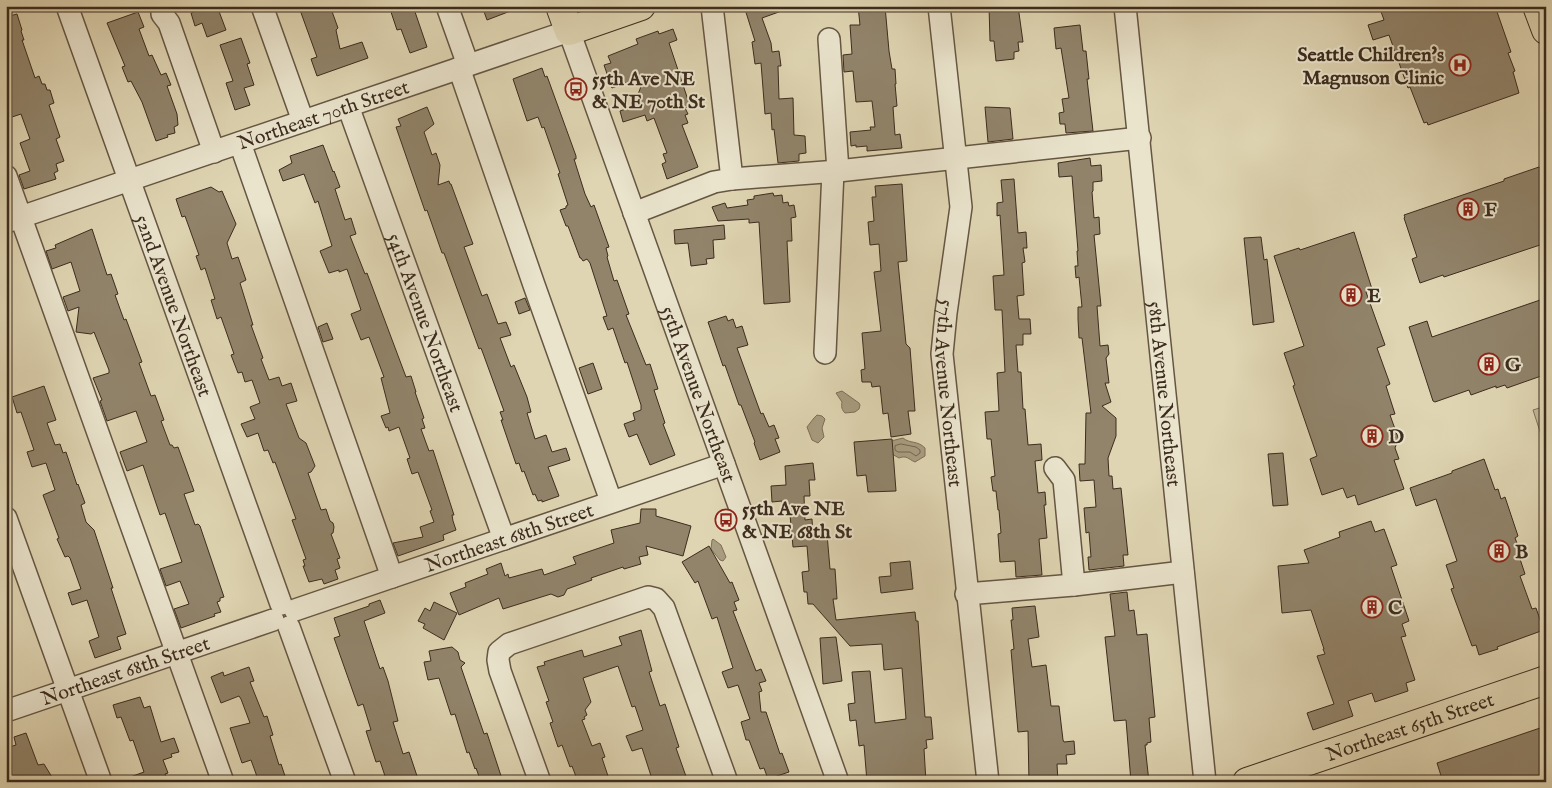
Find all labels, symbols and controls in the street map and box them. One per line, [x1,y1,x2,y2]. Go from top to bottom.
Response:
place label: Seattle Children's Magnuson Clinic [1297,43,1444,91]
hospital icon: Seattle Children's Magnuson Clinic [1448,53,1472,77]
place label: 55th Ave NE & NE 70th St [592,67,705,115]
street label: Northeast 70th Street [235,75,413,156]
bus stop icon: 55th Ave NE & NE 70th St [564,77,588,101]
building icon: F [1456,197,1480,221]
place label: F [1484,198,1497,223]
street label: 52nd Avenue Northeast [129,211,217,401]
street label: 54th Avenue Northeast [381,230,468,416]
building icon: E [1339,283,1363,307]
place label: E [1367,284,1381,309]
street label: 57th Avenue Northeast [928,298,967,488]
street label: 58th Avenue Northeast [1142,300,1186,488]
street label: 55th Avenue Northeast [654,303,741,486]
building icon: G [1477,352,1501,376]
place label: G [1505,353,1522,378]
building icon: D [1360,424,1384,448]
place label: D [1388,425,1404,450]
place label: 55th Ave NE & NE 68th St [742,497,852,545]
street label: Northeast 68th Street [422,498,597,579]
bus stop icon: 55th Ave NE & NE 68th St [714,508,738,532]
building icon: B [1487,539,1511,563]
place label: B [1515,540,1528,565]
building icon: C [1360,595,1384,619]
place label: C [1388,596,1402,621]
street label: Northeast 68th Street [38,631,213,712]
street label: Northeast 65th Street [1323,688,1498,768]

